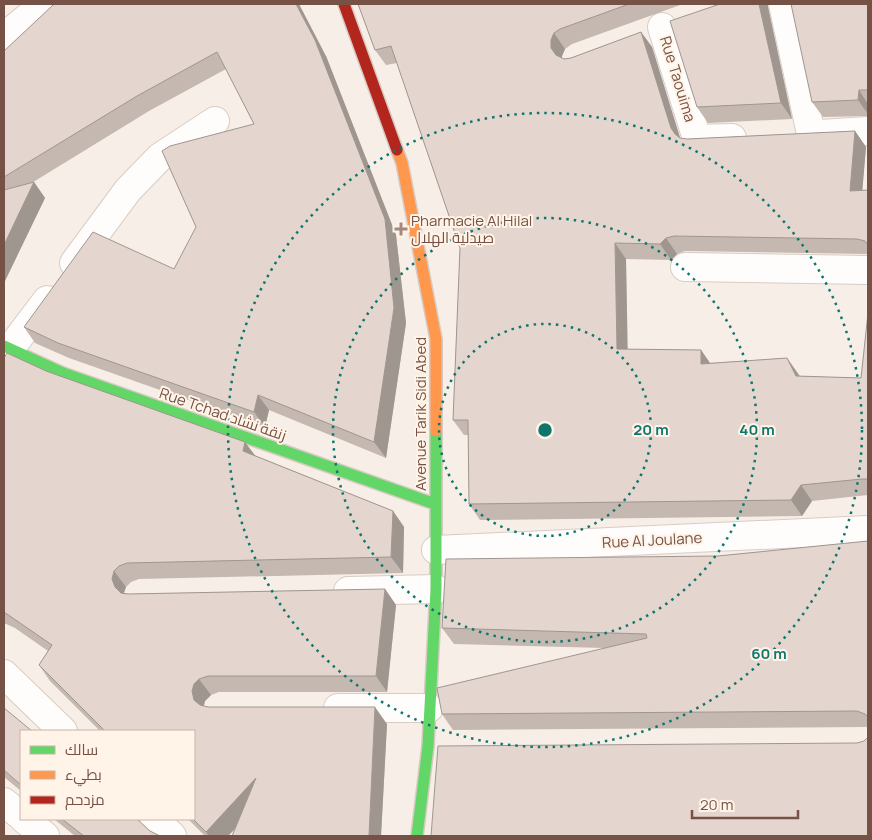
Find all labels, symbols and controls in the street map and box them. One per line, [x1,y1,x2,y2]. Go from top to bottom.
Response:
street label: Rue Taouima [655,34,701,124]
place label: Pharmacie Al Hilal صيدلية الهلال [411,210,532,248]
marker: Pharmacie Al Hilal صيدلية الهلال [395,223,407,235]
street label: Avenue Tarik Sidi Abed [410,337,431,491]
street label: Rue Tchad زنقة نشاد [157,382,289,446]
text: 20 m [633,419,669,440]
text: 40 m [739,419,775,440]
centre of rings [536,421,554,439]
street label: Rue Al Joulane [601,527,703,553]
text: 60 m [751,643,787,664]
legend [20,730,195,820]
text: سالك [65,739,98,760]
text: بطيء [65,764,102,787]
scale bar [692,788,798,820]
text: مزدحم [65,789,105,810]
text: 20 m [700,794,733,815]

